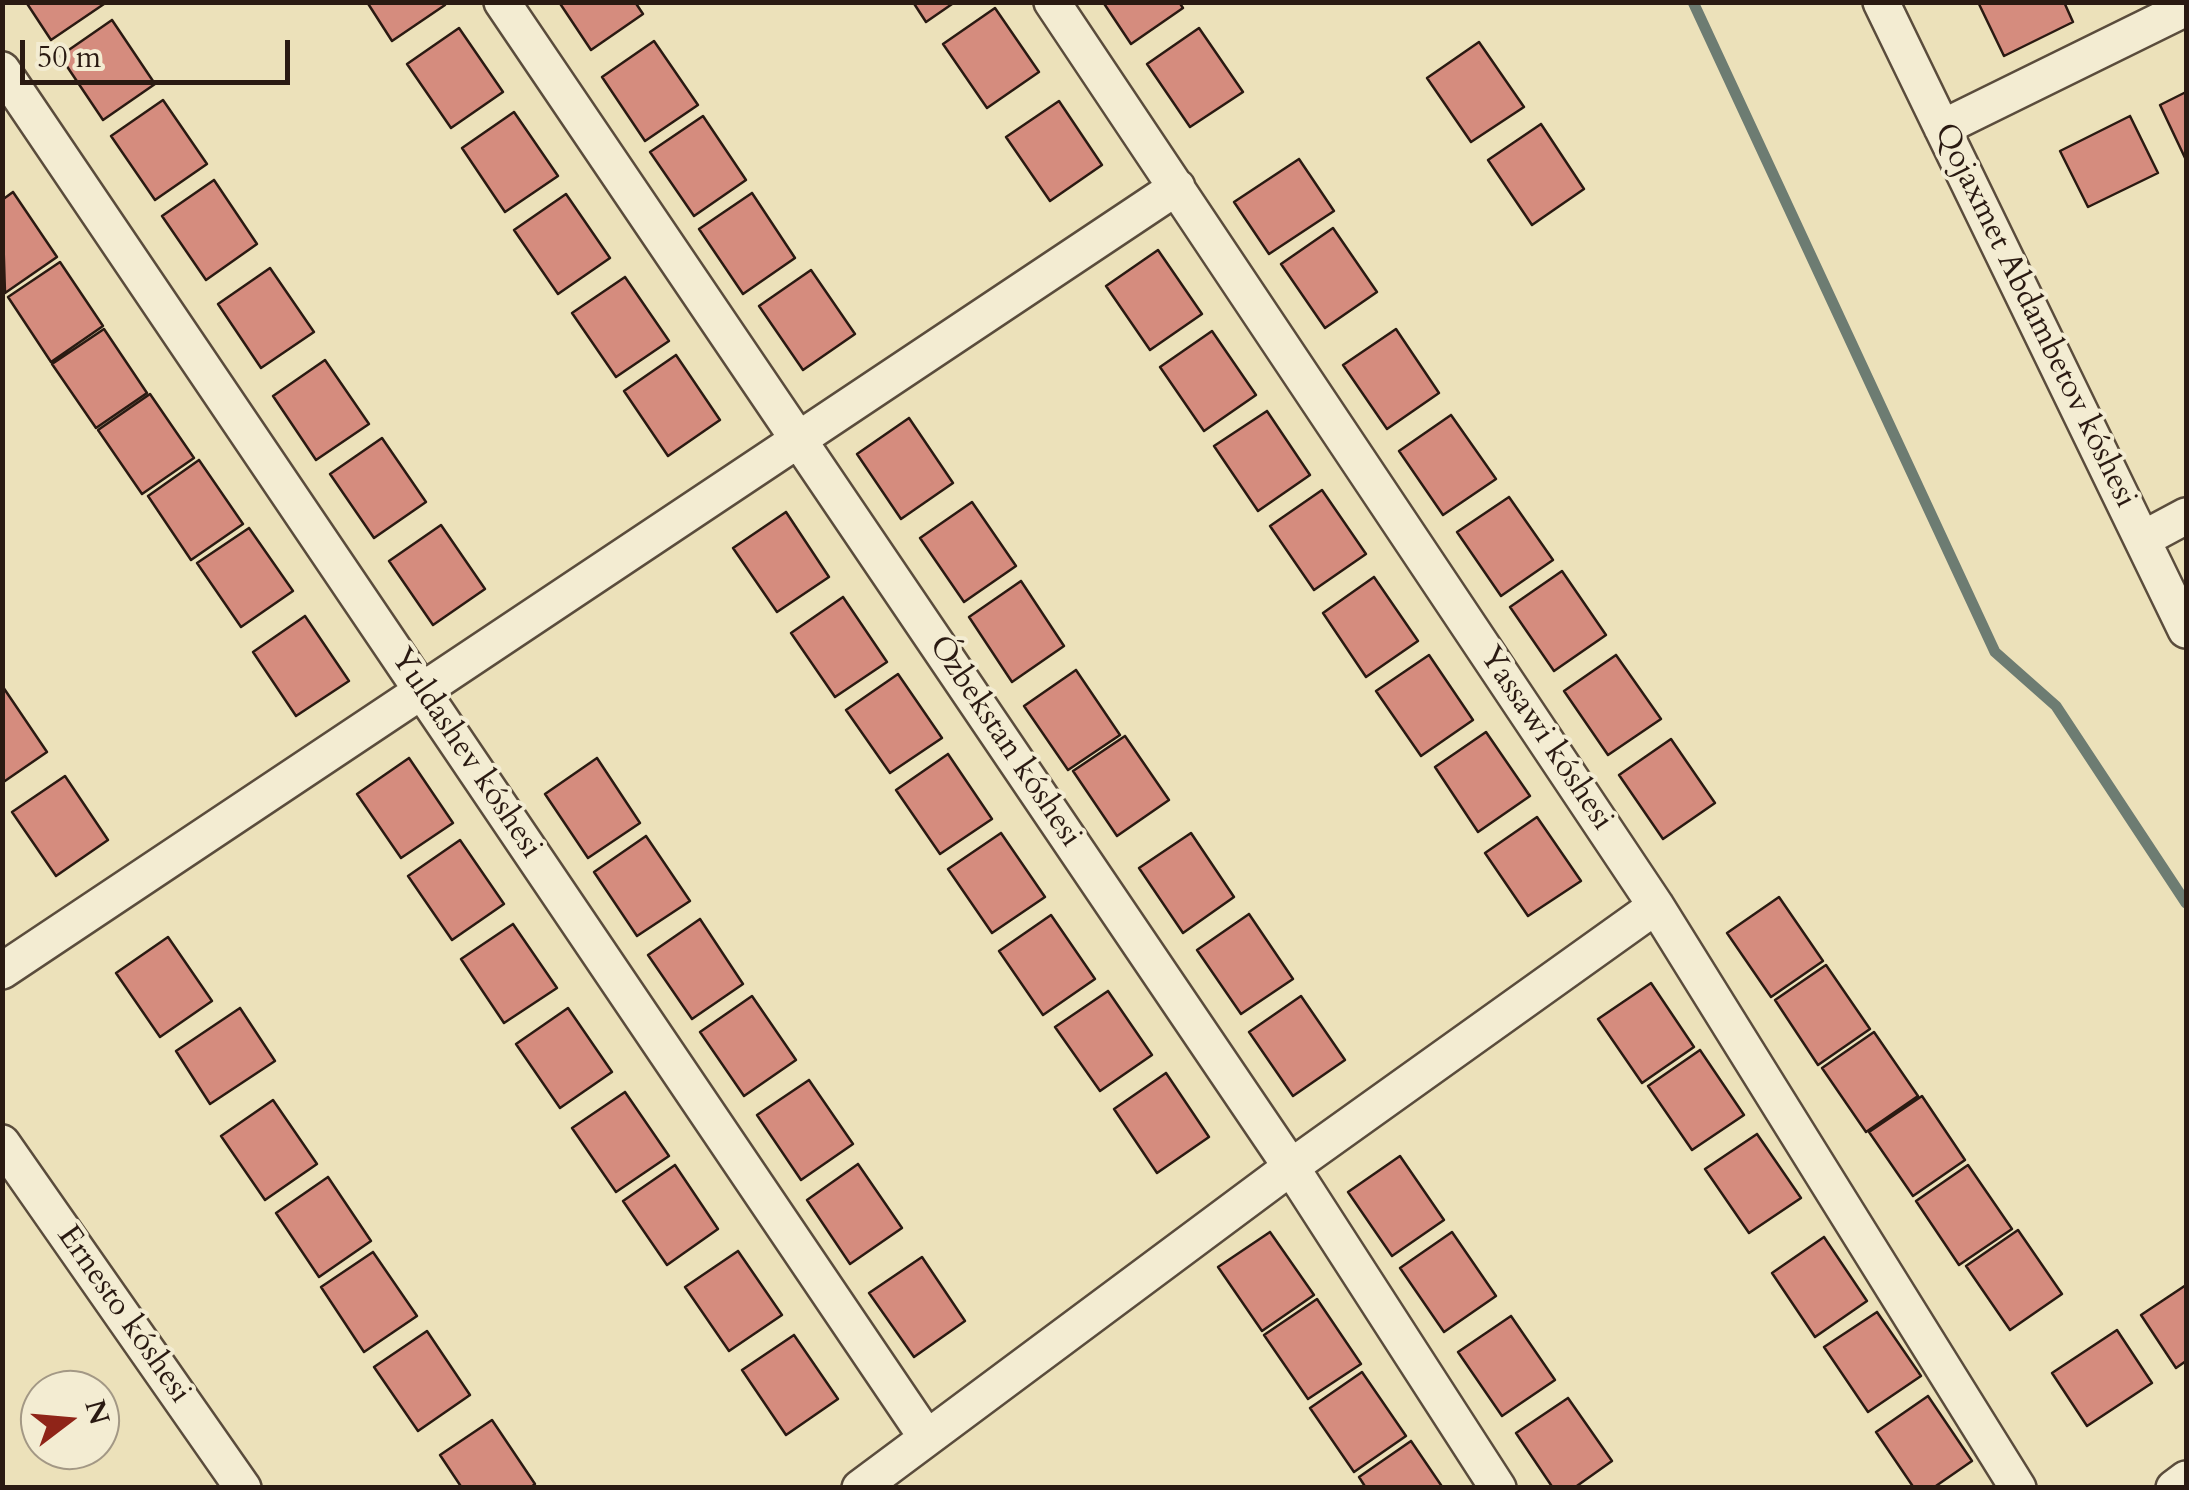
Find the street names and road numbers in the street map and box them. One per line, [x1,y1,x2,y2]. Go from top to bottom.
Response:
street label: Qojaxmet Abdambetov kóshesi [1924,118,2144,514]
street label: Ózbekstan kóshesi [919,629,1089,855]
street label: Yassawi kóshesi [1470,640,1620,838]
street label: Yuldashev kóshesi [381,642,549,866]
street label: Ernesto kóshesi [48,1219,198,1411]

